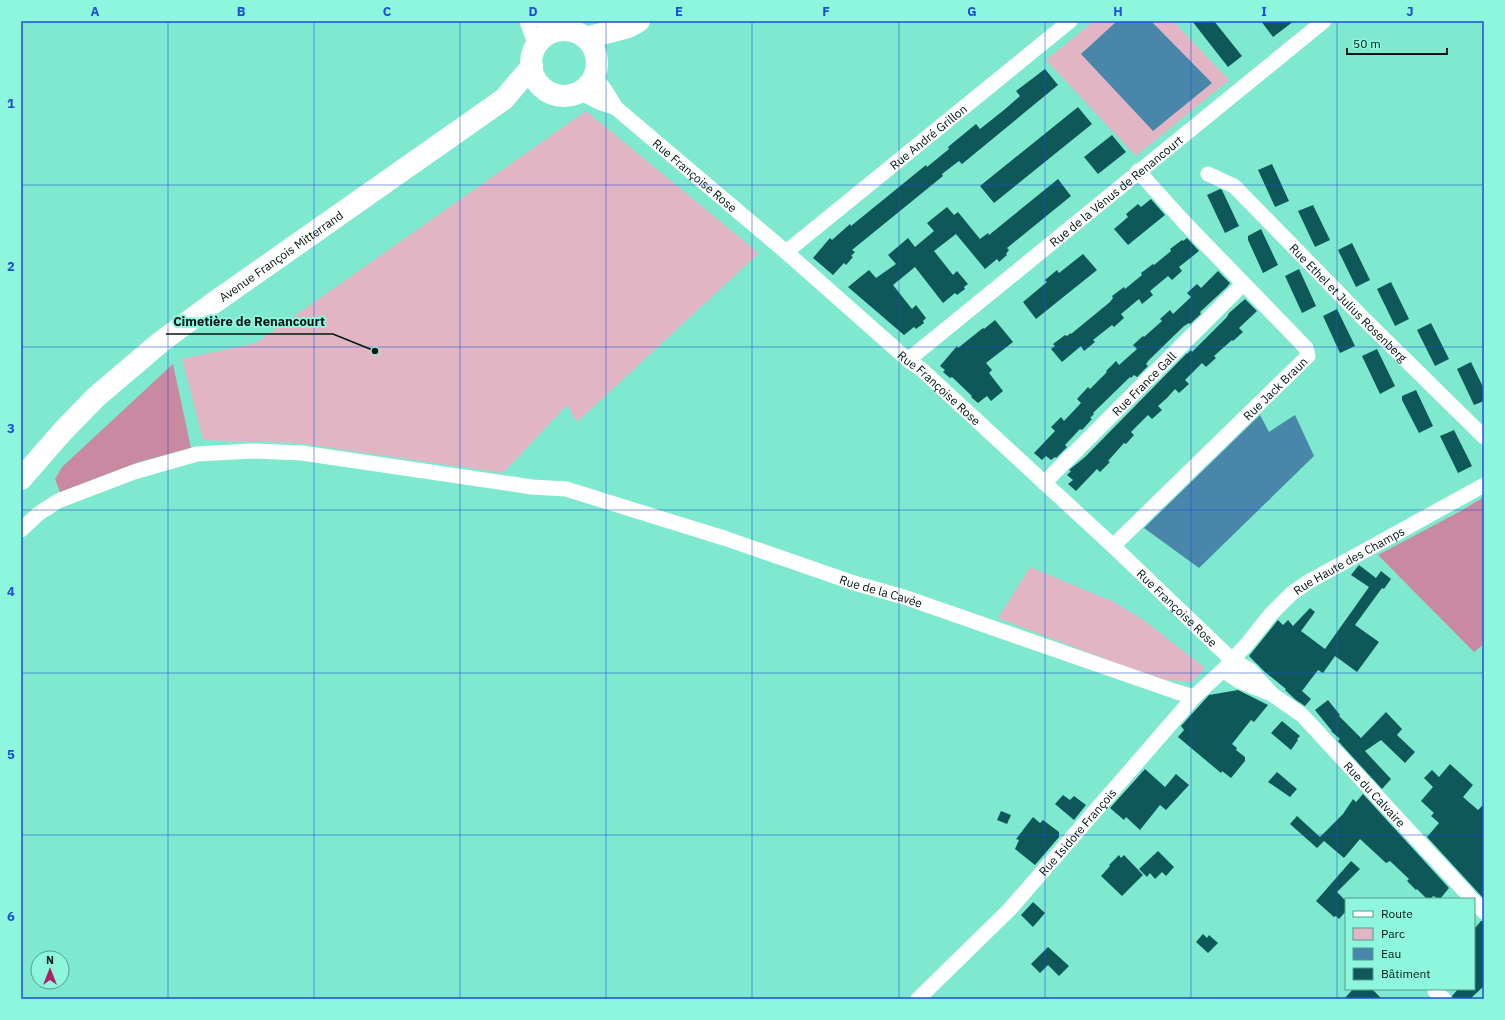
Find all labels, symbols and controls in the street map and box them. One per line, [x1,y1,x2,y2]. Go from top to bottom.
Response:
text: A [91,3,100,20]
text: B [237,3,246,20]
text: C [383,3,392,20]
text: D [528,3,538,20]
text: E [675,3,683,20]
text: F [822,3,830,20]
text: G [967,3,977,20]
text: H [1113,3,1123,20]
text: I [1261,3,1267,20]
text: J [1406,3,1414,20]
scale bar [1347,30,1447,56]
text: 50 m [1353,36,1381,51]
text: 1 [7,95,15,112]
street label: Rue André Grillon [886,101,970,172]
street label: Rue de la Vénus de Renancourt [1046,132,1185,249]
street label: Rue Françoise Rose [650,135,741,215]
street label: Avenue François Mitterrand [216,207,346,304]
street label: Rue Ethel et Julius Rosenberg [1287,240,1411,365]
text: 2 [7,258,15,275]
callout: Cimetière de Renancourt [166,309,333,334]
text: Cimetière de Renancourt [173,313,325,330]
street label: Rue Françoise Rose [895,347,984,428]
street label: Rue France Gall [1108,348,1179,419]
street label: Rue Jack Braun [1240,354,1310,423]
text: 3 [7,420,15,437]
street label: Rue Haute des Champs [1290,523,1407,598]
street label: Rue Françoise Rose [1134,566,1221,650]
street label: Rue de la Cavée [838,571,925,611]
text: 4 [7,583,15,600]
text: 5 [7,746,15,763]
street label: Rue du Calvaire [1341,758,1409,830]
street label: Rue Isidore François [1035,785,1119,878]
legend [1345,898,1475,990]
text: Route [1381,906,1413,921]
text: 6 [7,908,15,925]
text: Parc [1381,926,1405,941]
text: Eau [1381,946,1401,961]
north arrow [30,950,70,990]
text: N [46,953,54,967]
text: Bâtiment [1381,966,1431,981]

